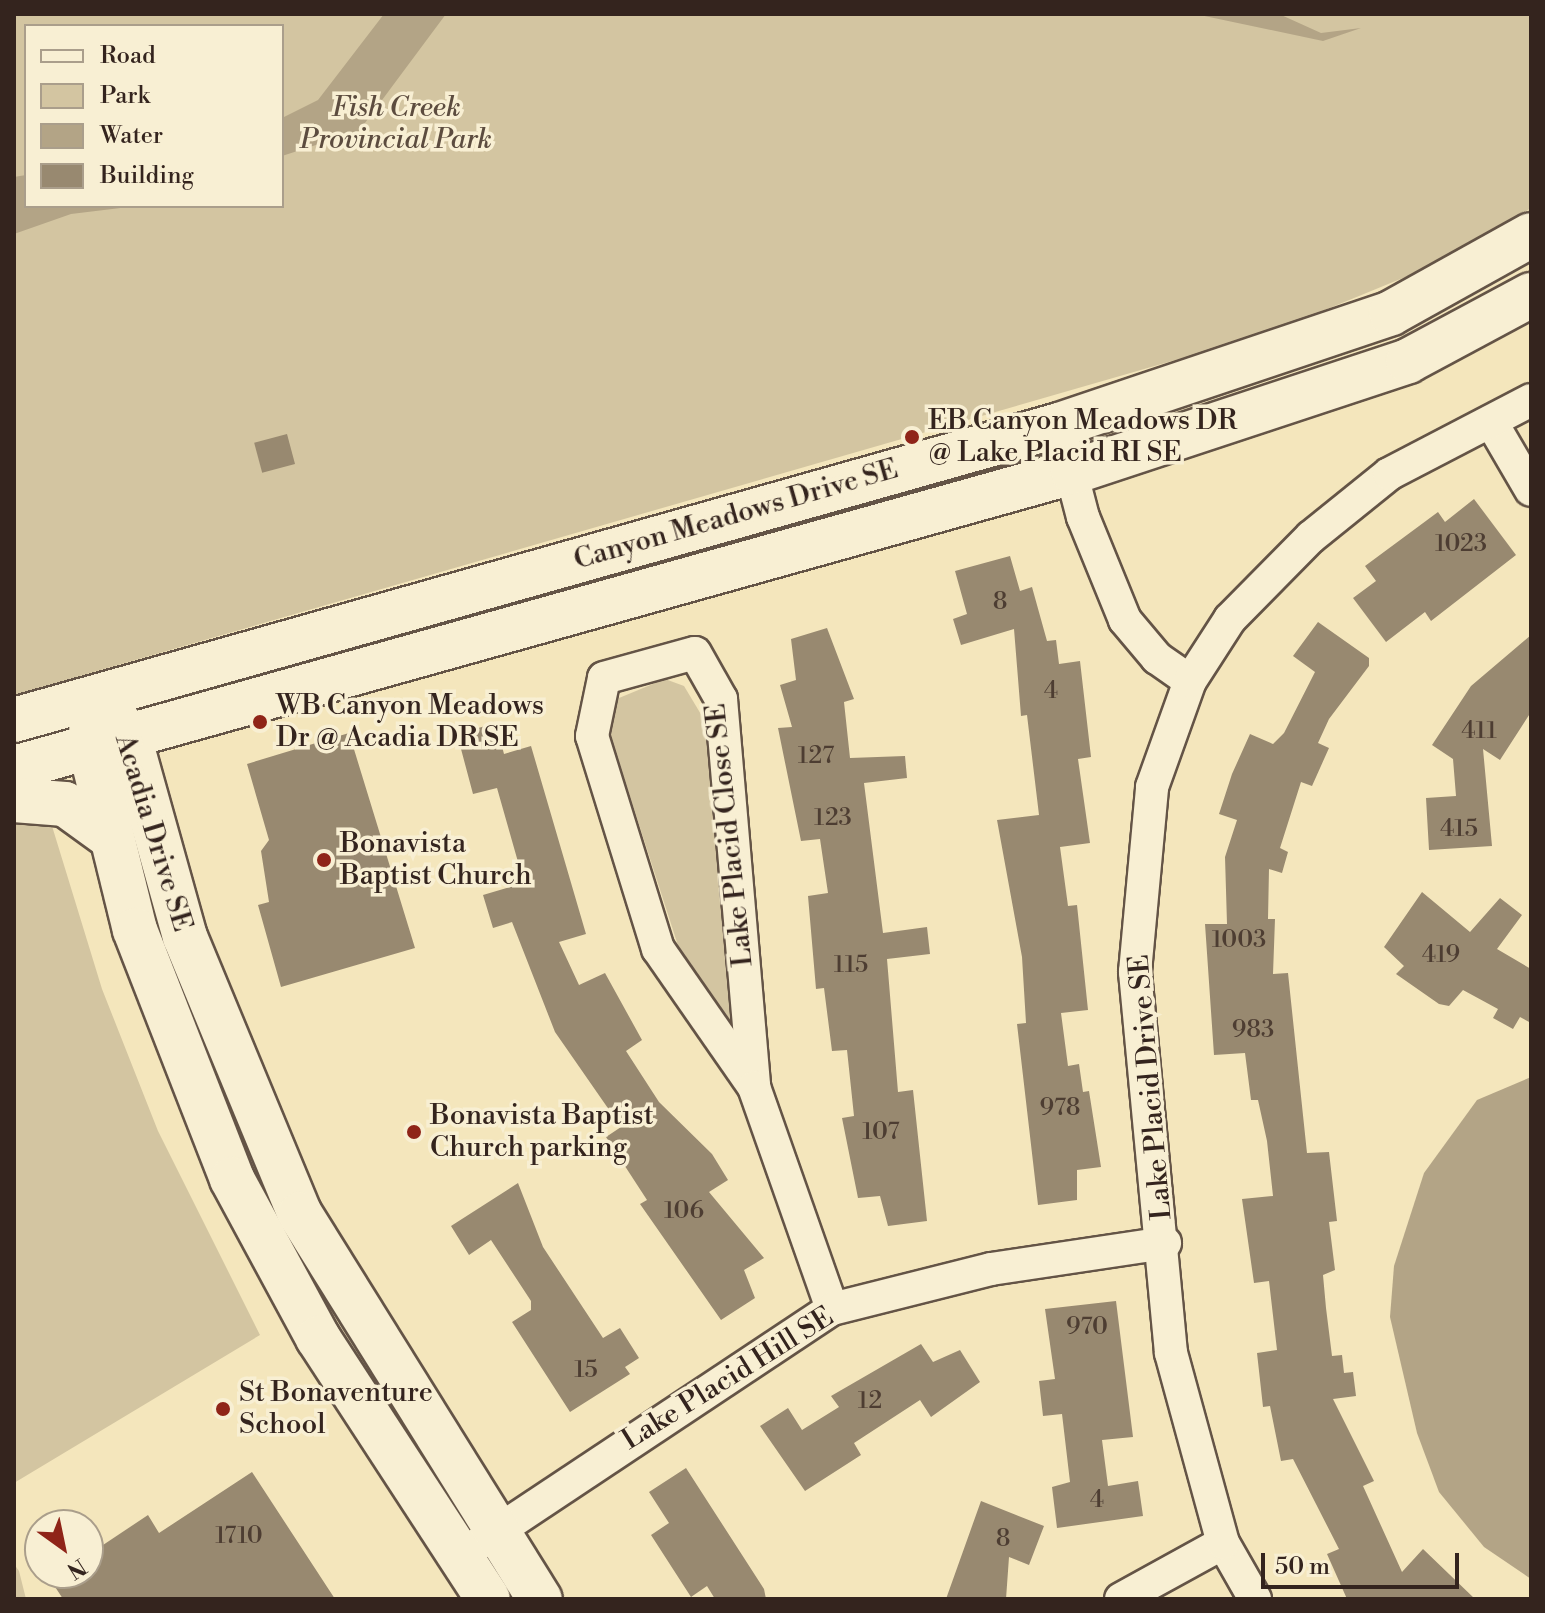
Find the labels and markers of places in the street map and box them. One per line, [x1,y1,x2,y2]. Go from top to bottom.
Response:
place label: EB Canyon Meadows DR @ Lake Placid RI SE [928,404,1237,470]
marker: EB Canyon Meadows DR @ Lake Placid RI SE [903,428,921,446]
place label: WB Canyon Meadows Dr @ Acadia DR SE [276,689,544,755]
marker: WB Canyon Meadows Dr @ Acadia DR SE [251,713,269,731]
place label: Bonavista Baptist Church [340,827,532,893]
marker: Bonavista Baptist Church [315,851,333,869]
place label: Bonavista Baptist Church parking [430,1099,654,1165]
marker: Bonavista Baptist Church parking [405,1123,423,1141]
place label: St Bonaventure School [239,1376,433,1442]
marker: St Bonaventure School [214,1400,232,1418]

